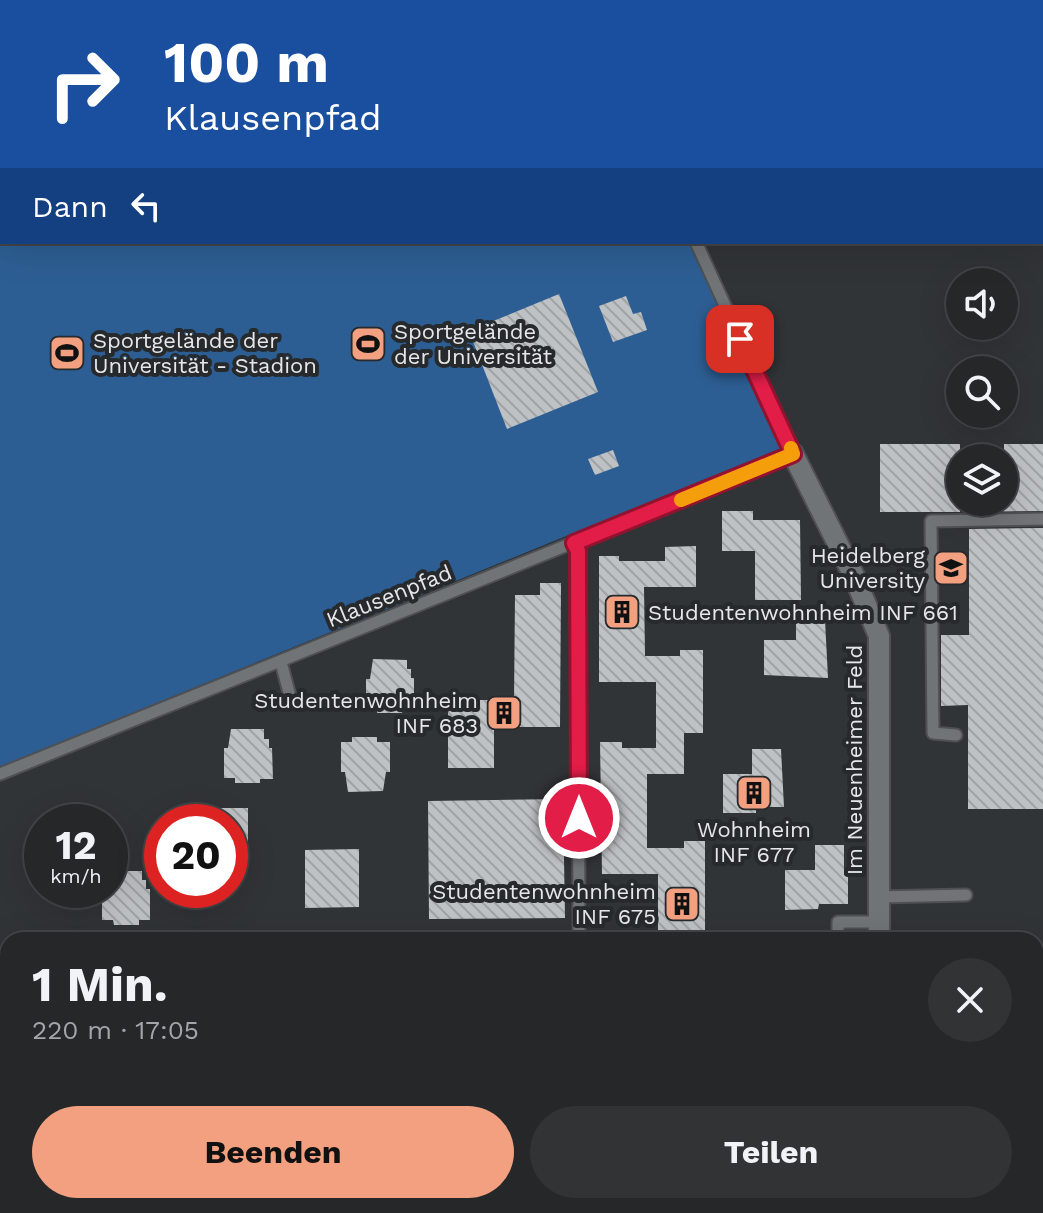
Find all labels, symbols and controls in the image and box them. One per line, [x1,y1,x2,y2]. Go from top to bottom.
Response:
text: 100 m [164,30,329,96]
icon: right [32,32,136,136]
text: Klausenpfad [164,97,382,139]
icon: left [124,184,168,228]
text: Dann [32,189,108,224]
map controls [946,268,1018,516]
button: sound [946,268,1018,340]
pin [706,305,774,373]
icon: arrive [718,317,762,361]
place label: Sportgelände der Universität [394,319,552,369]
sports icon: Sportgelände der Universität [349,325,387,363]
place label: Sportgelände der Universität - Stadion [93,328,317,378]
sports icon: Sportgelände der Universität - Stadion [48,334,86,372]
button: search [946,356,1018,428]
button: layers [946,444,1018,516]
place label: Heidelberg University [811,543,926,593]
school or university icon: Heidelberg University [932,549,970,587]
street label: Klausenpfad [323,560,455,632]
building icon: Studentenwohnheim INF 661 [603,593,641,631]
place label: Studentenwohnheim INF 661 [648,600,958,625]
street label: Im Neuenheimer Feld [842,645,867,875]
place label: Studentenwohnheim INF 683 [254,688,478,738]
building icon: Studentenwohnheim INF 683 [485,694,523,732]
building icon: Wohnheim INF 677 [735,774,773,812]
position arrow [537,776,621,860]
speed limit sign: 20 [144,804,248,908]
place label: Wohnheim INF 677 [697,817,811,867]
text: 12 [55,822,97,869]
text: km/h [50,864,102,888]
place label: Studentenwohnheim INF 675 [432,879,656,929]
building icon: Studentenwohnheim INF 675 [663,885,701,923]
text: 1 Min. [32,956,168,1013]
button: close [928,958,1012,1042]
text: 220 m · 17:05 [32,1015,199,1045]
button: Beenden [32,1106,514,1198]
button: Teilen [530,1106,1012,1198]

